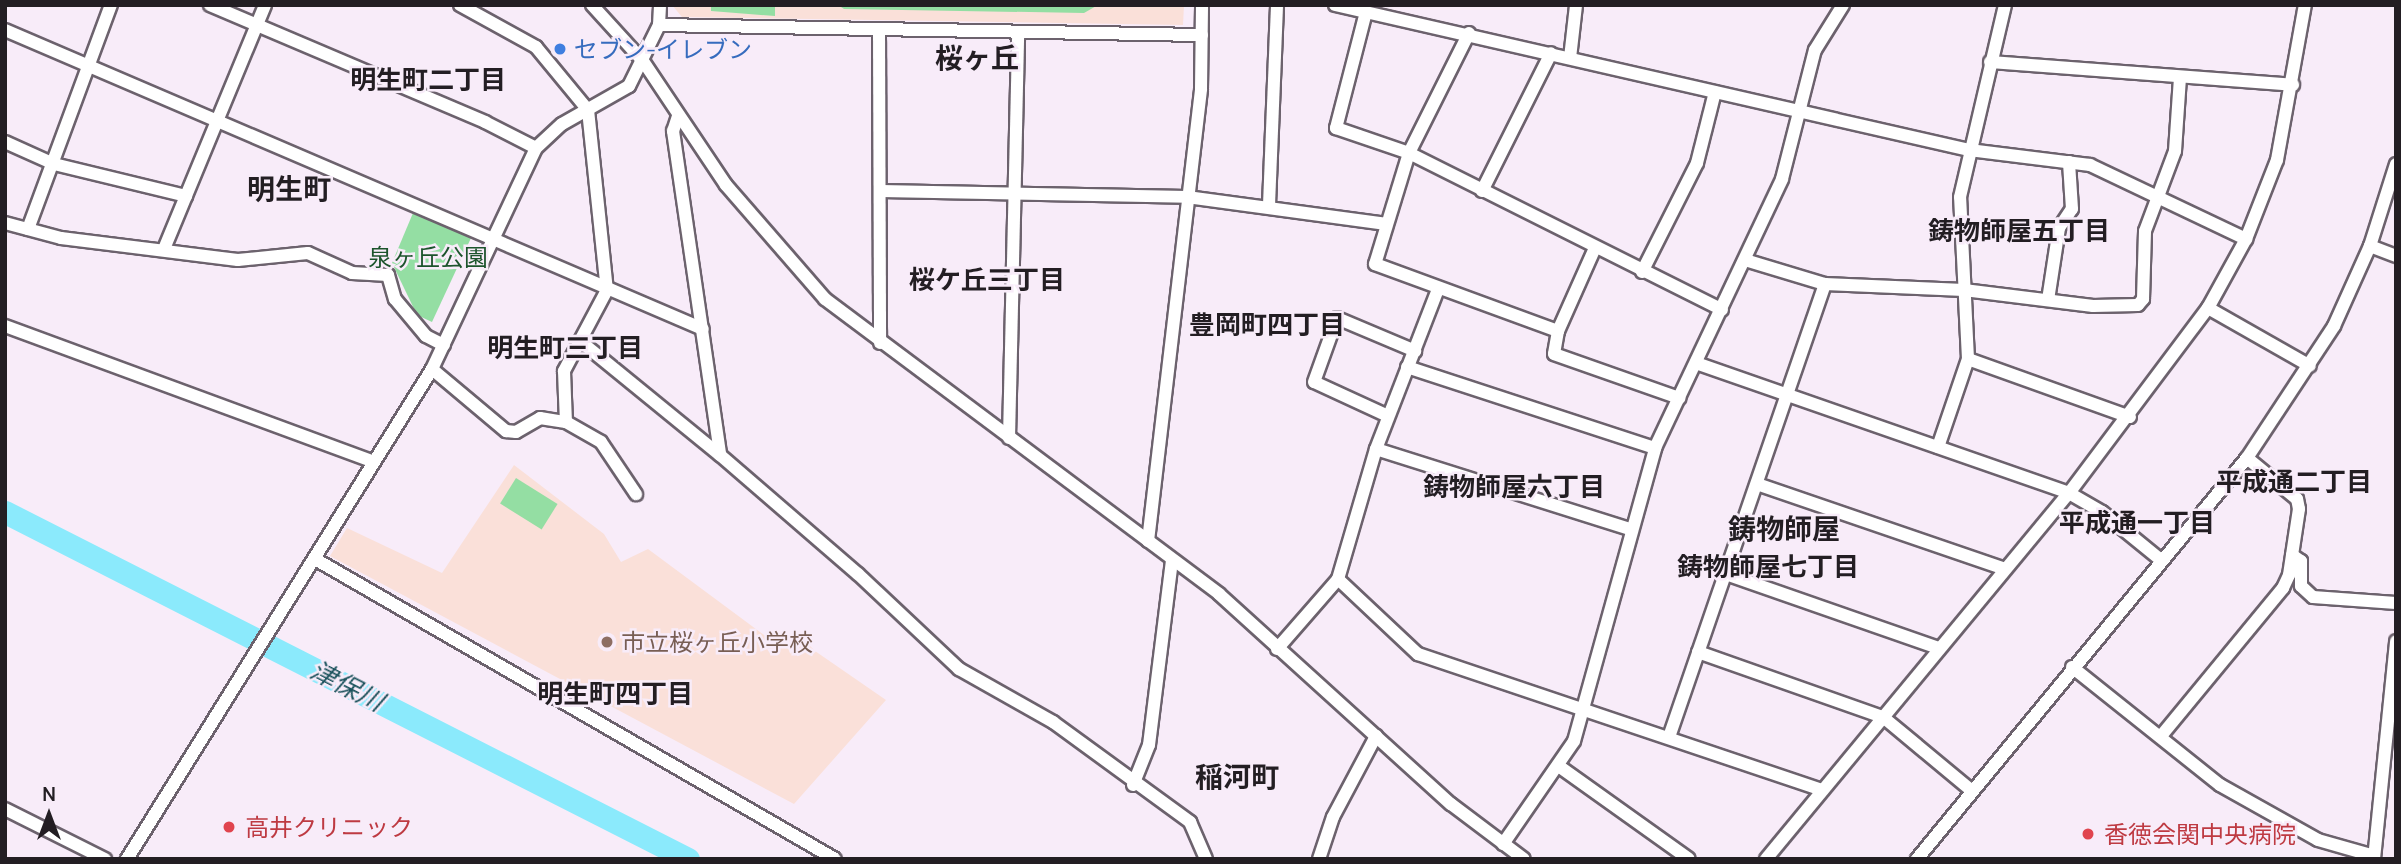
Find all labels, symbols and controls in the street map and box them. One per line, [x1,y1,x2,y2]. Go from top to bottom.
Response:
place label: セブン-イレブン [574,35,752,63]
district label: 桜ヶ丘 [935,40,1019,74]
marker: セブン-イレブン [552,41,568,57]
district label: 明生町二丁目 [350,64,506,96]
district label: 明生町 [247,171,331,205]
district label: 鋳物師屋五丁目 [1928,215,2110,247]
park label: 泉ヶ丘公園 [368,243,488,271]
district label: 桜ケ丘三丁目 [909,264,1065,296]
district label: 豊岡町四丁目 [1189,309,1345,341]
district label: 明生町三丁目 [487,332,643,364]
district label: 平成通二丁目 [2216,466,2372,498]
district label: 鋳物師屋六丁目 [1423,471,1605,503]
district label: 平成通一丁目 [2059,507,2215,539]
district label: 鋳物師屋 [1728,511,1840,545]
district label: 鋳物師屋七丁目 [1677,551,1859,583]
place label: 市立桜ヶ丘小学校 [621,628,813,656]
marker: 市立桜ヶ丘小学校 [599,634,615,650]
water label: 津保川 [305,654,389,718]
district label: 明生町四丁目 [537,678,693,710]
district label: 稲河町 [1195,759,1279,793]
north arrow [14,780,84,850]
text: N [42,781,56,807]
place label: 高井クリニック [245,813,413,841]
marker: 高井クリニック [219,817,239,837]
place label: 香徳会関中央病院 [2104,820,2296,848]
marker: 香徳会関中央病院 [2078,824,2098,844]

